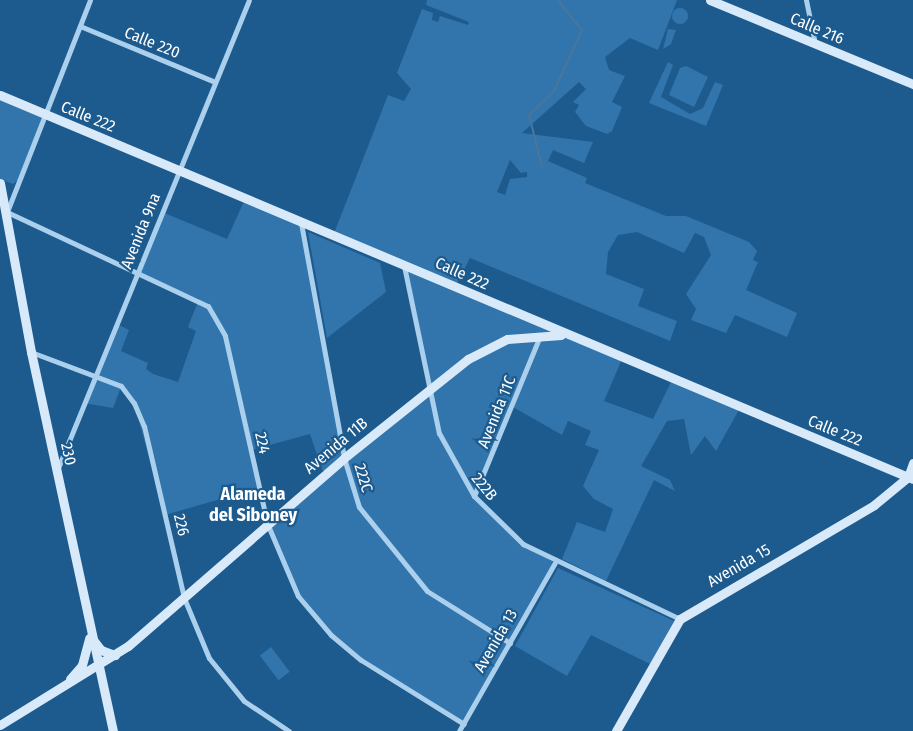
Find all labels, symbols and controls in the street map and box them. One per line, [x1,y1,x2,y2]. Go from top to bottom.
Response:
street label: Calle 216 [787,9,847,49]
street label: Calle 220 [121,23,183,63]
street label: Calle 222 [58,97,118,137]
street label: Avenida 9na [117,190,165,272]
street label: Calle 222 [432,254,492,294]
street label: Avenida 11C [474,373,520,451]
street label: Calle 222 [805,411,865,451]
street label: Avenida 11B [300,414,372,478]
street label: 224 [250,430,274,456]
street label: 230 [56,441,80,467]
street label: 222C [350,461,376,495]
street label: 222B [467,469,501,505]
district label: Alameda del Siboney [209,484,297,526]
street label: 226 [169,512,193,538]
street label: Avenida 15 [704,540,774,592]
street label: Avenida 13 [470,606,522,676]

